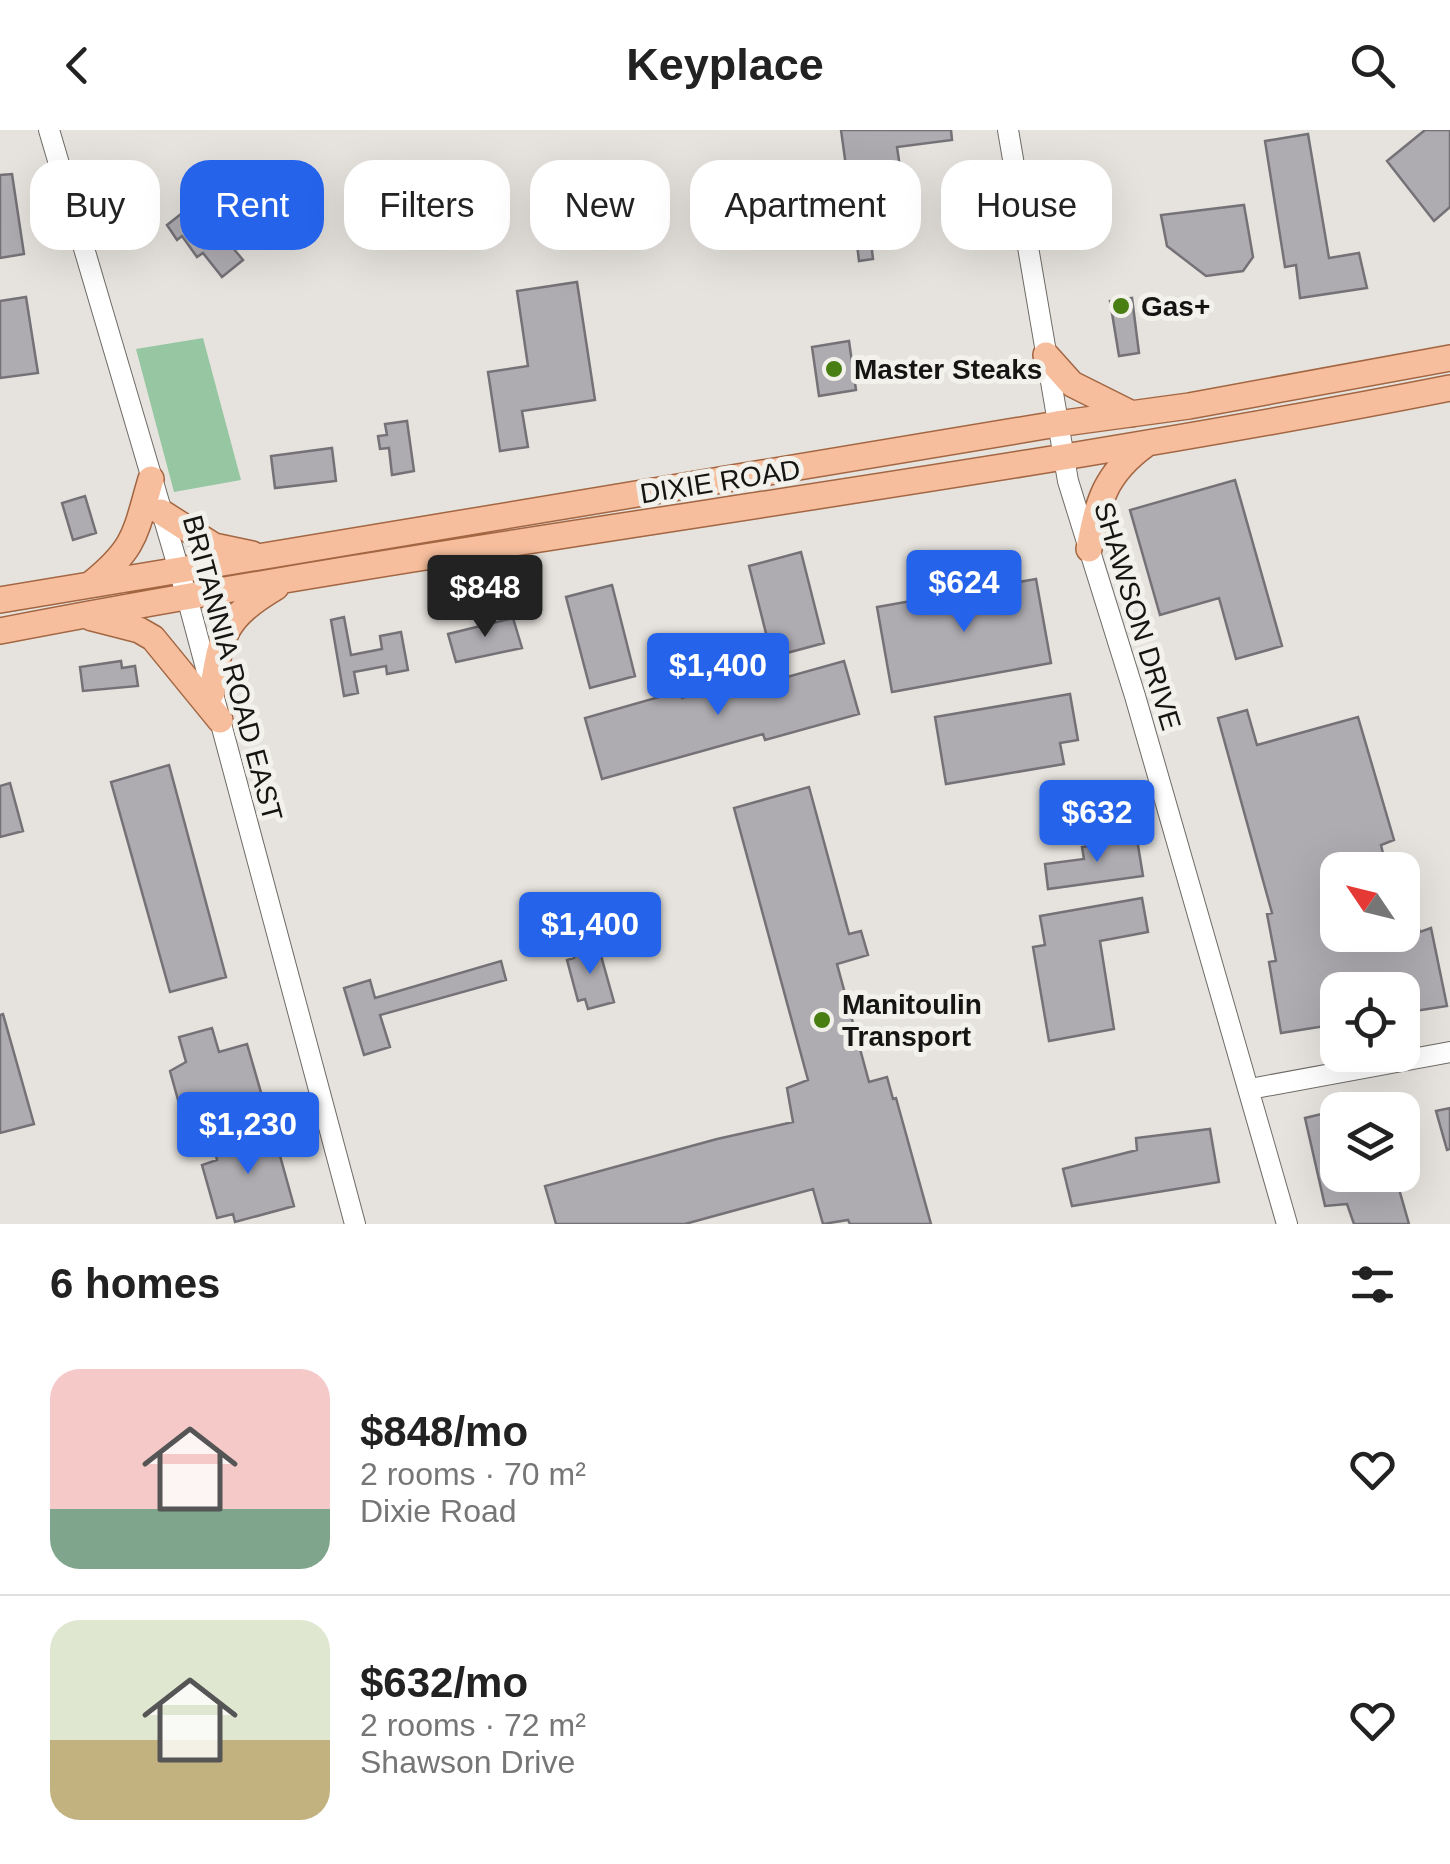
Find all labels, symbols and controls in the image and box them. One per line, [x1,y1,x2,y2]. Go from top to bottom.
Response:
icon: back [50,38,105,93]
icon: search [1345,38,1400,93]
text: Keyplace [626,39,824,90]
chip: Buy [30,160,160,250]
chip: Rent [180,160,324,250]
chip: Filters [344,160,510,250]
chip: New [530,160,670,250]
chip: Apartment [690,160,921,250]
chip: House [941,160,1112,250]
place label: Gas+ [1141,291,1210,322]
marker: Gas+ [1110,295,1132,317]
place label: Master Steaks [854,354,1042,385]
marker: Master Steaks [823,358,845,380]
street label: DIXIE ROAD [638,454,802,509]
street label: SHAWSON DRIVE [1088,498,1187,734]
street label: BRITANNIA ROAD EAST [177,512,288,824]
pin: $624 [905,550,1023,635]
pin: $848 [426,555,544,640]
text: $624 [928,564,1000,600]
text: $848 [449,569,521,605]
pin: $1,400 [637,633,799,718]
text: $1,400 [669,647,767,683]
pin: $632 [1038,780,1156,865]
text: $632 [1061,794,1133,830]
north arrow [1320,852,1420,952]
map controls [1320,852,1420,1192]
pin: $1,400 [509,892,671,977]
text: $1,400 [541,906,639,942]
button: locate [1320,972,1420,1072]
place label: Manitoulin Transport [842,989,982,1052]
marker: Manitoulin Transport [811,1009,833,1031]
pin: $1,230 [167,1092,329,1177]
button: layers [1320,1092,1420,1192]
text: $1,230 [199,1106,297,1142]
icon: filters [1345,1257,1400,1312]
text: 6 homes [50,1260,220,1307]
text: $848/mo [360,1408,528,1455]
icon: home [130,1409,250,1529]
icon: heart [1345,1442,1400,1497]
text: 2 rooms · 70 m² [360,1456,586,1492]
text: Dixie Road [360,1493,517,1529]
text: $632/mo [360,1659,528,1706]
icon: home [130,1660,250,1780]
icon: heart [1345,1693,1400,1748]
text: 2 rooms · 72 m² [360,1707,586,1743]
text: Shawson Drive [360,1744,575,1780]

